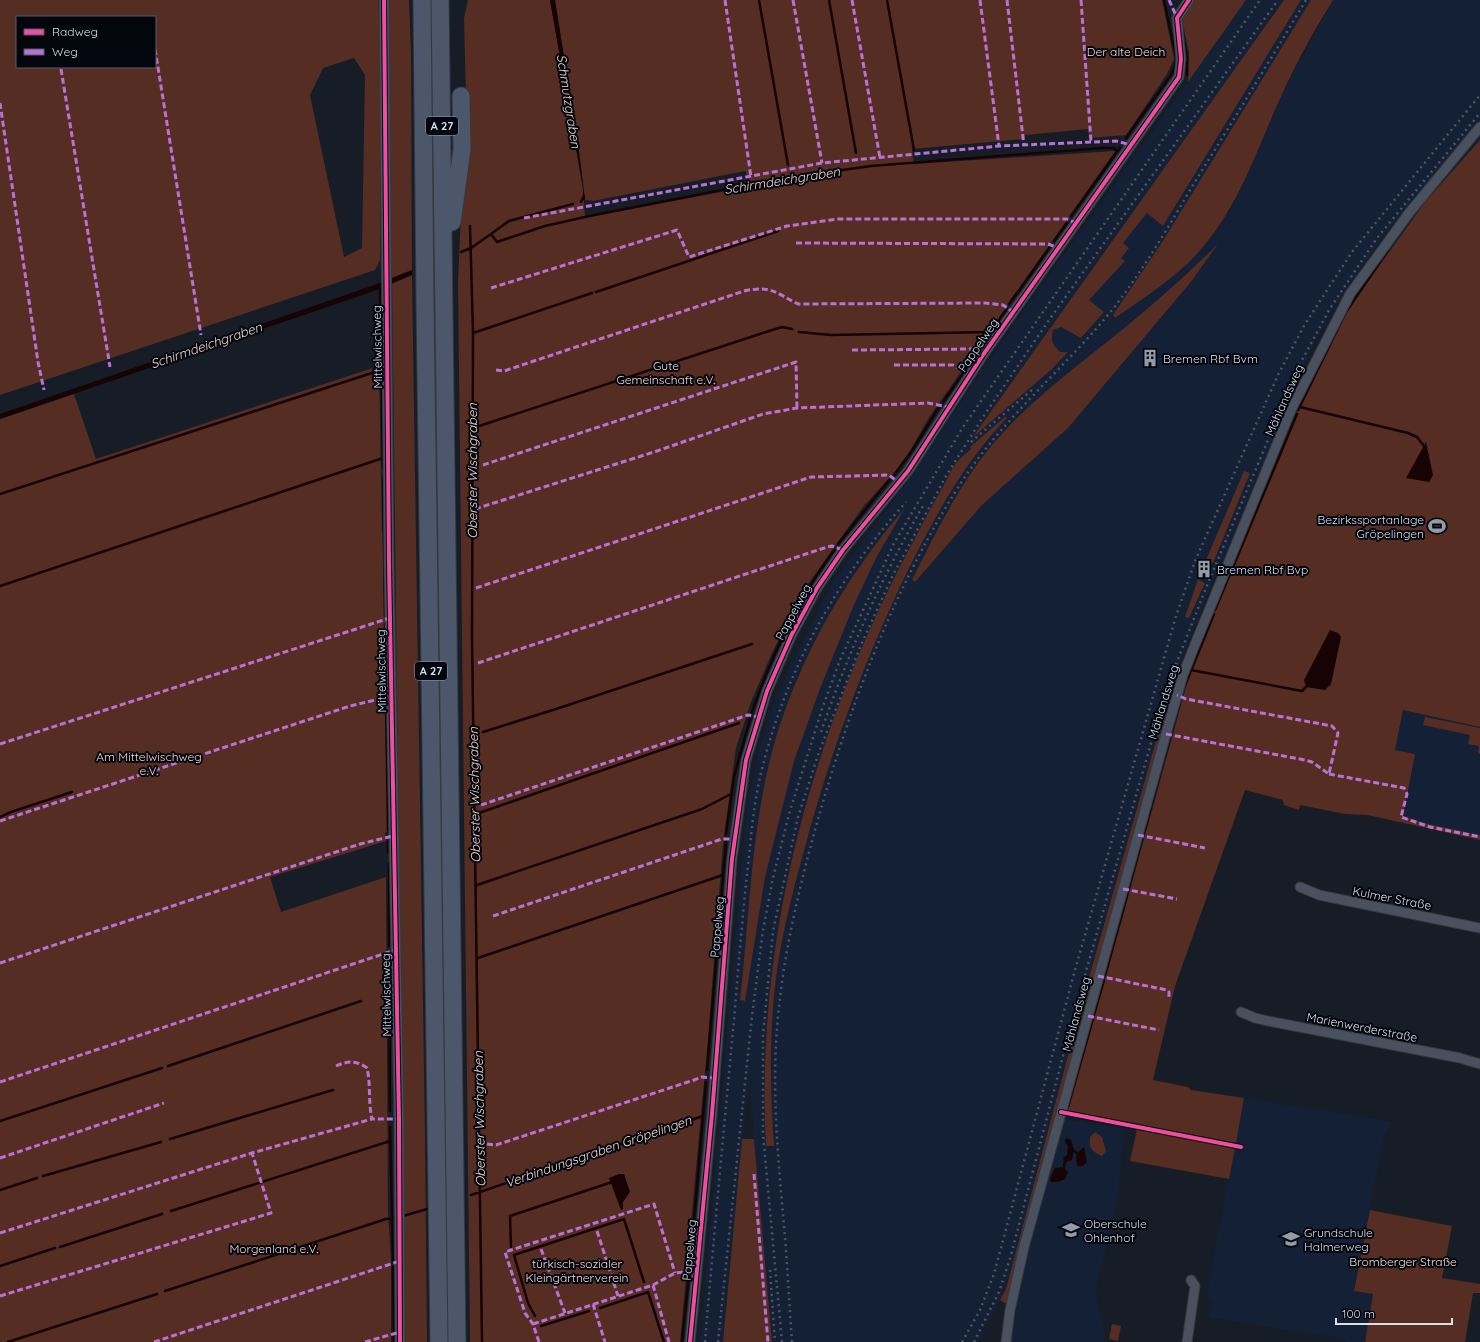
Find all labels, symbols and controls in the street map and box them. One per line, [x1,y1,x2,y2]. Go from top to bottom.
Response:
legend [16,16,156,68]
text: Radweg [52,24,98,39]
text: Weg [52,44,78,59]
park label: Der alte Deich [1087,44,1165,59]
water label: Schmutzgraben [554,53,584,150]
road number: A 27 [426,117,458,135]
water label: Schirmdeichgraben [723,163,841,197]
street label: Mittelwischweg [369,305,385,389]
street label: Pappelweg [955,315,1001,375]
water label: Schirmdeichgraben [148,318,264,372]
building icon: Bremen Rbf Bvm [1140,348,1160,368]
place label: Bremen Rbf Bvm [1163,351,1258,366]
park label: Gute Gemeinschaft e.V. [616,358,716,387]
street label: Mählandsweg [1261,362,1307,438]
water label: Oberster Wischgraben [464,403,480,539]
place label: Bezirkssportanlage Gröpelingen [1317,512,1424,541]
sports icon: Bezirkssportanlage Gröpelingen [1427,516,1447,536]
building icon: Bremen Rbf Bvp [1194,559,1214,579]
place label: Bremen Rbf Bvp [1217,562,1308,577]
street label: Pappelweg [772,581,814,643]
street label: Mittelwischweg [373,629,389,713]
road number: A 27 [415,662,447,680]
street label: Mählandsweg [1145,663,1181,741]
water label: Oberster Wischgraben [465,727,483,863]
park label: Am Mittelwischweg e.V. [96,749,202,778]
street label: Kulmer Straße [1351,883,1433,913]
street label: Pappelweg [707,896,727,958]
street label: Mittelwischweg [378,953,394,1037]
street label: Mählandsweg [1059,975,1093,1053]
street label: Marienwerderstraße [1305,1009,1419,1045]
water label: Oberster Wischgraben [470,1051,488,1187]
water label: Verbindungsgraben Gröpelingen [503,1111,694,1191]
place label: Oberschule Ohlenhof [1084,1216,1147,1245]
street label: Pappelweg [679,1219,699,1281]
school or university icon: Oberschule Ohlenhof [1061,1220,1081,1240]
place label: Grundschule Halmerweg [1304,1225,1373,1254]
school or university icon: Grundschule Halmerweg [1281,1229,1301,1249]
park label: Morgenland e.V. [229,1241,319,1256]
park label: Bromberger Straße [1349,1254,1457,1269]
park label: türkisch-sozialer Kleingärtnerverein [525,1256,629,1285]
scale bar [1336,1300,1452,1326]
text: 100 m [1342,1306,1375,1321]

